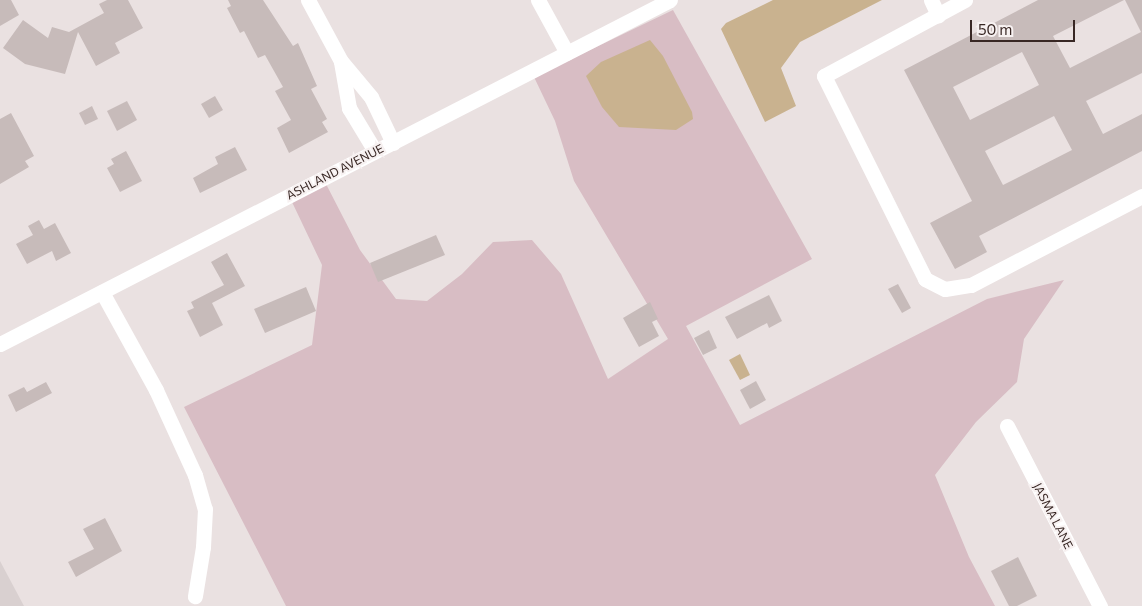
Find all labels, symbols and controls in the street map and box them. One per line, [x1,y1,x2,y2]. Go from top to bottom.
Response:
scale bar [972,10,1077,42]
text: 50 m [978,20,1012,38]
street label: ASHLAND AVENUE [284,141,386,203]
street label: JASMA LANE [1030,481,1076,551]

